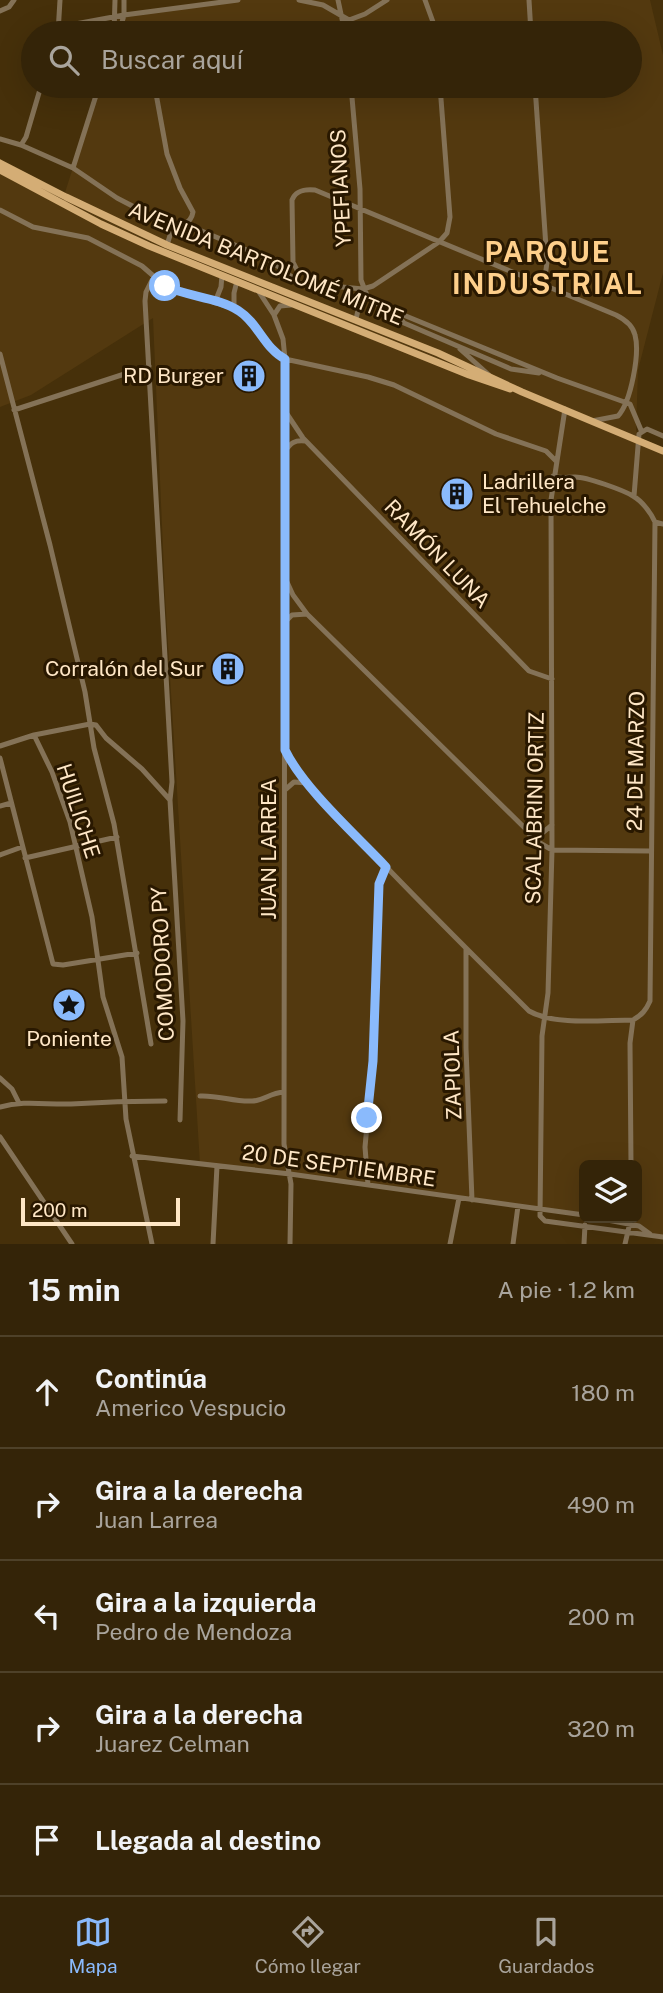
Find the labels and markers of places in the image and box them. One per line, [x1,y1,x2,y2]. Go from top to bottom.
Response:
building icon: RD Burger [230,357,268,395]
place label: RD Burger [123,363,224,388]
place label: Ladrillera El Tehuelche [482,469,606,518]
building icon: Ladrillera El Tehuelche [438,475,476,513]
building icon: Corralón del Sur [209,650,247,688]
place label: Corralón del Sur [45,656,204,681]
place icon: Poniente [50,986,88,1024]
place label: Poniente [26,1026,112,1051]

